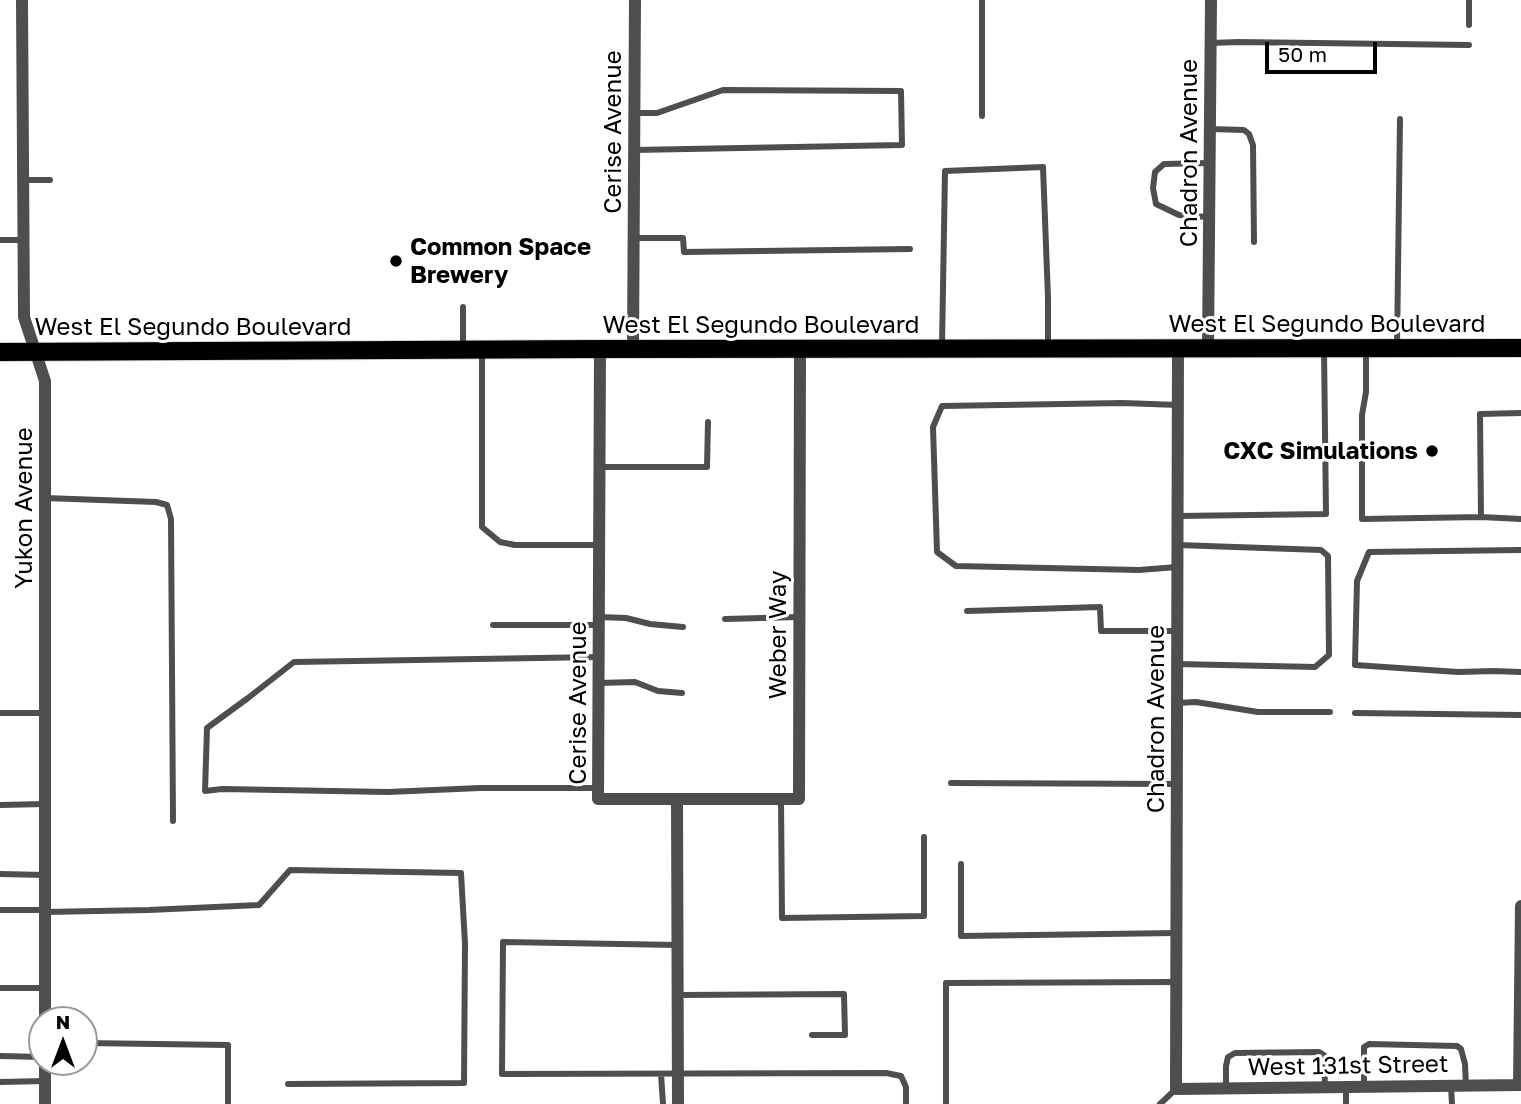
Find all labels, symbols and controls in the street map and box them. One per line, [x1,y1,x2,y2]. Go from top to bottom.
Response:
scale bar [1269,28,1381,72]
text: 50 m [1278,41,1327,67]
street label: Cerise Avenue [599,50,627,214]
street label: Chadron Avenue [1175,59,1203,247]
place label: Common Space Brewery [410,233,591,289]
marker: Common Space Brewery [388,253,404,269]
street label: West El Segundo Boulevard [1168,310,1486,338]
street label: West El Segundo Boulevard [602,311,920,339]
street label: West El Segundo Boulevard [34,313,352,341]
street label: Yukon Avenue [10,427,38,589]
place label: CXC Simulations [1223,437,1418,465]
marker: CXC Simulations [1424,443,1440,459]
street label: Weber Way [764,571,792,699]
street label: Cerise Avenue [564,621,592,785]
street label: Chadron Avenue [1142,625,1170,813]
north arrow [28,1006,98,1076]
text: N [56,1010,70,1033]
street label: West 131st Street [1247,1050,1449,1082]

